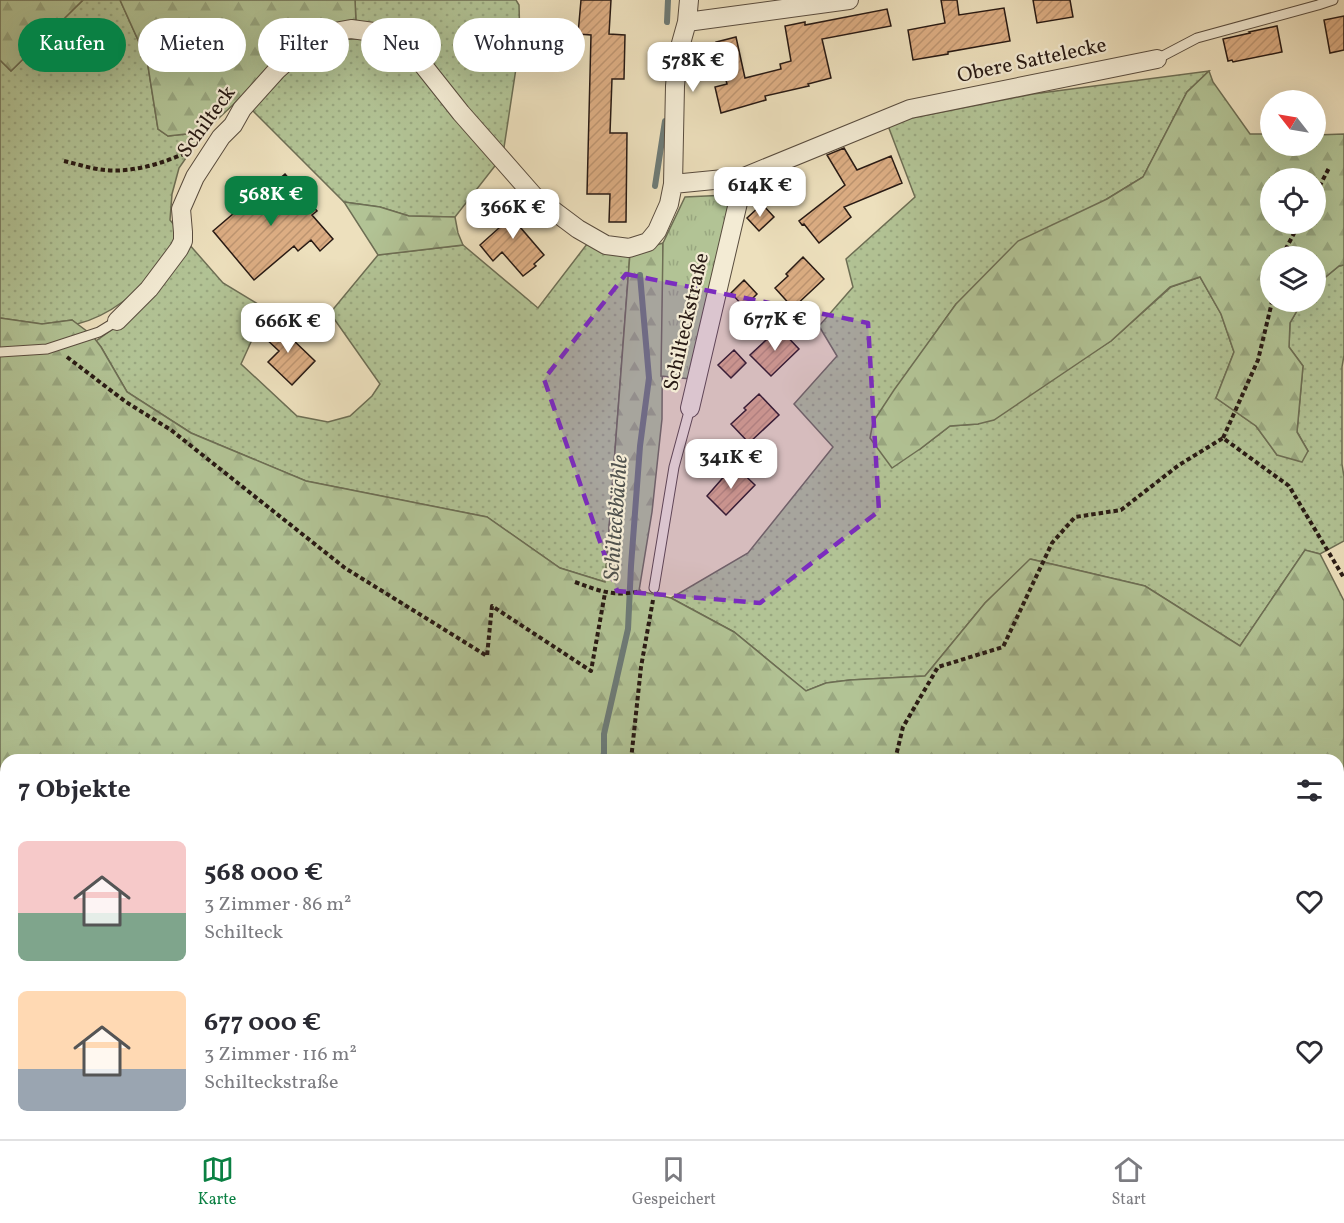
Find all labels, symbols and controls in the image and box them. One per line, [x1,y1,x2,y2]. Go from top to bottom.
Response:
chip: Kaufen [18,18,126,72]
chip: Mieten [138,18,246,72]
chip: Filter [258,18,349,72]
chip: Neu [361,18,441,72]
chip: Wohnung [453,18,585,72]
street label: Obere Sattelecke [955,31,1109,91]
pin: 578K € [644,42,742,93]
text: 578K € [661,47,725,75]
street label: Schilteck [171,79,243,164]
north arrow [1260,90,1326,156]
map controls [1260,90,1326,312]
pin: 614K € [711,167,809,218]
button: locate [1260,168,1326,234]
text: 614K € [728,172,792,200]
pin: 568K € [222,176,320,227]
text: 568K € [239,181,303,209]
pin: 366K € [464,189,562,240]
text: 366K € [480,194,546,222]
button: layers [1260,246,1326,312]
street label: Schilteckstraße [657,250,717,394]
pin: 677K € [726,301,824,352]
pin: 666K € [239,303,337,354]
text: 677K € [743,306,807,334]
text: 666K € [255,308,321,336]
pin: 341K € [682,439,780,490]
text: 341K € [699,444,763,472]
water label: Schilteckbächle [597,454,637,582]
text: 7 Objekte [18,772,131,808]
icon: filters [1293,774,1326,807]
text: 568 000 € [204,855,323,891]
icon: home [66,865,138,937]
icon: heart [1293,885,1326,918]
text: 3 Zimmer · 86 m² [204,891,351,919]
text: Schilteck [204,919,283,947]
text: 677 000 € [204,1005,321,1041]
icon: home [66,1015,138,1087]
icon: heart [1293,1035,1326,1068]
text: 3 Zimmer · 116 m² [204,1041,357,1069]
text: Schilteckstraße [204,1069,338,1097]
tab: Karte [198,1153,236,1211]
tab: Gespeichert [632,1153,716,1211]
tab: Start [1111,1153,1146,1211]

